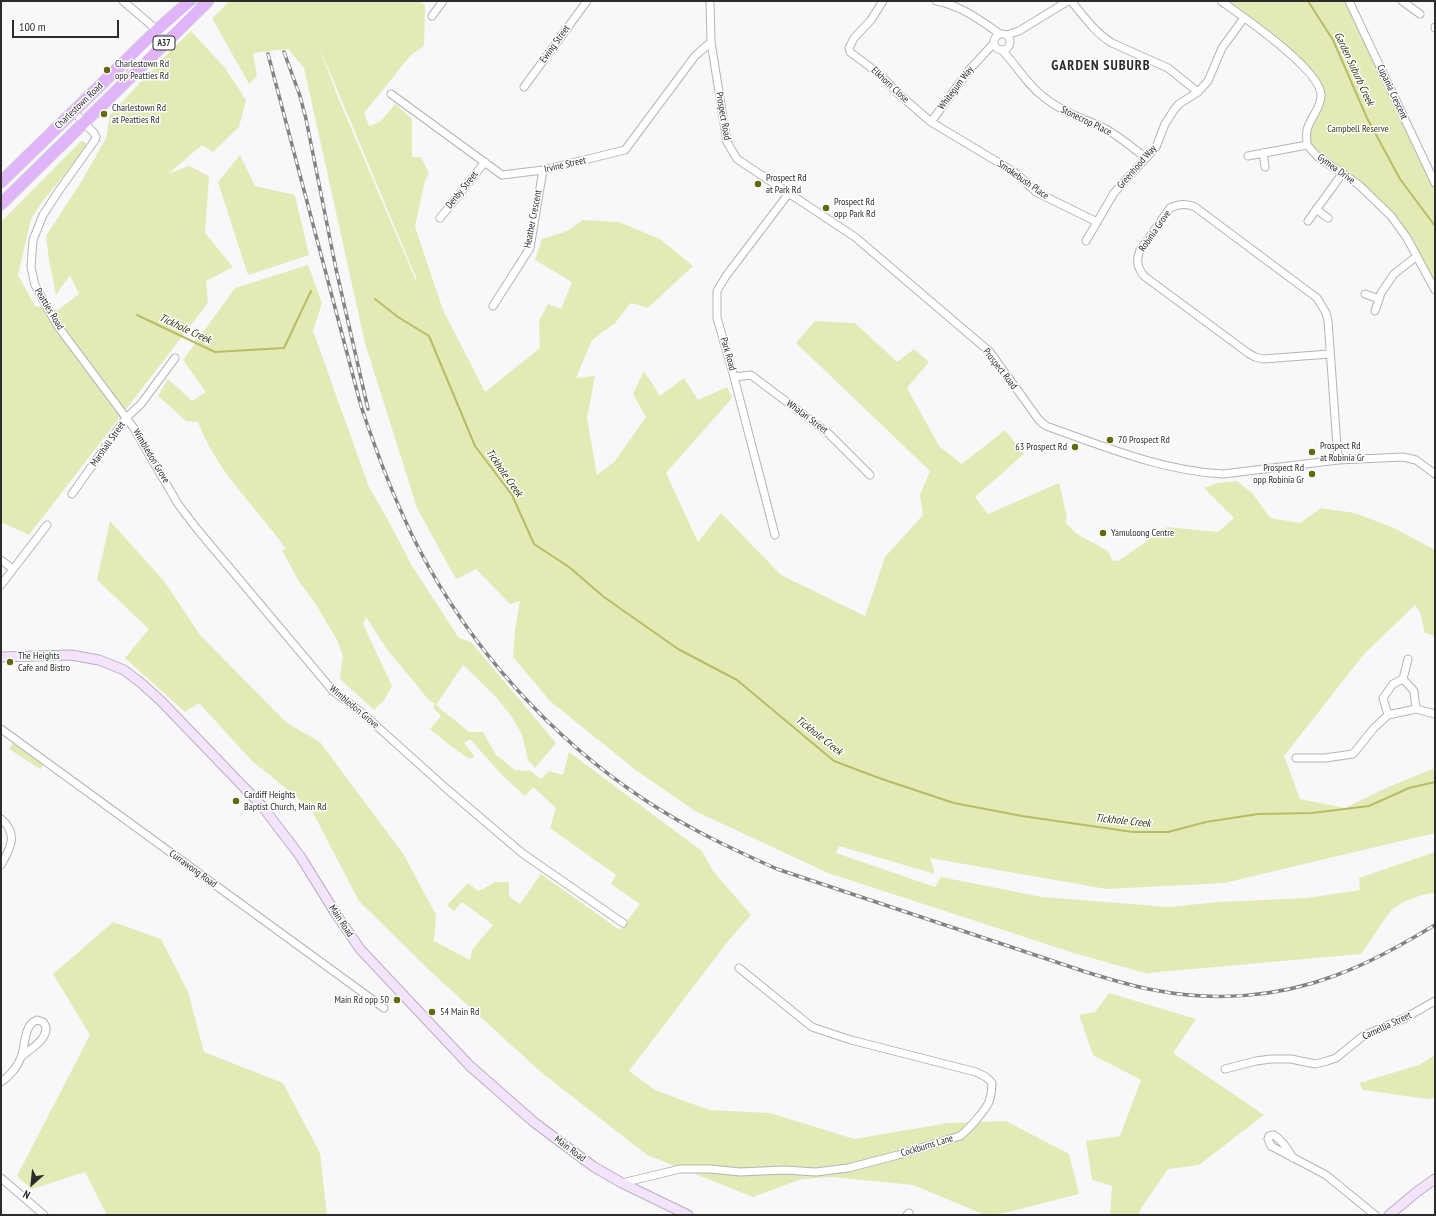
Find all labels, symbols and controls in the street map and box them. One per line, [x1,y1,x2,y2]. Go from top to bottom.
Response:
scale bar [14,12,121,38]
text: 100 m [19,19,46,34]
street label: Ewing Street [537,23,573,65]
water label: Garden Suburb Creek [1331,30,1377,108]
road number: A37 [153,36,175,50]
place label: Charlestown Rd opp Peatties Rd [115,58,169,82]
district label: GARDEN SUBURB [1051,58,1151,74]
street label: Cupania Crescent [1374,63,1410,121]
street label: Whitegum Way [936,64,976,112]
marker: Charlestown Rd opp Peatties Rd [102,65,112,75]
street label: Elkhorn Close [869,65,911,105]
street label: Charlestown Road [53,80,105,132]
street label: Prospect Road [713,91,733,141]
place label: Charlestown Rd at Peatties Rd [112,102,166,126]
street label: Stonecrop Place [1059,104,1113,138]
marker: Charlestown Rd at Peatties Rd [99,109,109,119]
park label: Campbell Reserve [1327,123,1389,135]
street label: Greenhood Way [1115,143,1159,191]
street label: Gymea Drive [1315,151,1357,187]
street label: Irvine Street [543,154,587,176]
street label: Smokebush Place [995,158,1051,202]
street label: Denby Street [443,169,481,211]
place label: Prospect Rd at Park Rd [766,172,807,196]
marker: Prospect Rd at Park Rd [753,179,763,189]
street label: Heather Crescent [521,189,545,249]
place label: Prospect Rd opp Park Rd [834,196,875,220]
marker: Prospect Rd opp Park Rd [821,203,831,213]
street label: Robinia Grove [1136,208,1174,254]
street label: Peatties Road [32,286,66,332]
water label: Tickhole Creek [157,311,213,347]
street label: Park Road [718,336,738,372]
street label: Prospect Road [980,346,1020,392]
street label: Whalan Street [784,398,830,436]
street label: Marshall Street [88,419,128,469]
street label: Wimbledon Grove [130,427,172,485]
place label: 70 Prospect Rd [1118,434,1170,446]
marker: 70 Prospect Rd [1105,435,1115,445]
place label: Prospect Rd at Robinia Gr [1320,440,1364,464]
place label: 63 Prospect Rd [1015,441,1067,453]
marker: 63 Prospect Rd [1070,442,1080,452]
water label: Tickhole Creek [483,446,525,500]
marker: Prospect Rd at Robinia Gr [1307,447,1317,457]
place label: Prospect Rd opp Robinia Gr [1253,462,1304,486]
marker: Prospect Rd opp Robinia Gr [1307,469,1317,479]
place label: Yamuloong Centre [1111,527,1174,539]
marker: Yamuloong Centre [1098,528,1108,538]
place label: The Heights Cafe and Bistro [18,650,70,674]
marker: The Heights Cafe and Bistro [5,657,15,667]
street label: Wimbledon Grove [327,683,381,731]
water label: Tickhole Creek [793,714,845,758]
place label: Cardiff Heights Baptist Church, Main Rd [244,789,326,812]
marker: Cardiff Heights Baptist Church, Main Rd [231,796,241,806]
water label: Tickhole Creek [1095,812,1151,830]
street label: Currawong Road [167,848,219,890]
street label: Main Road [326,903,356,939]
place label: Main Rd opp 50 [335,994,389,1006]
marker: Main Rd opp 50 [392,995,402,1005]
place label: 54 Main Rd [440,1006,479,1018]
marker: 54 Main Rd [427,1007,437,1017]
street label: Camellia Street [1361,1009,1413,1043]
street label: Cockburns Lane [899,1132,955,1160]
street label: Main Road [552,1133,588,1165]
north arrow [12,1164,52,1204]
text: N [21,1187,32,1202]

